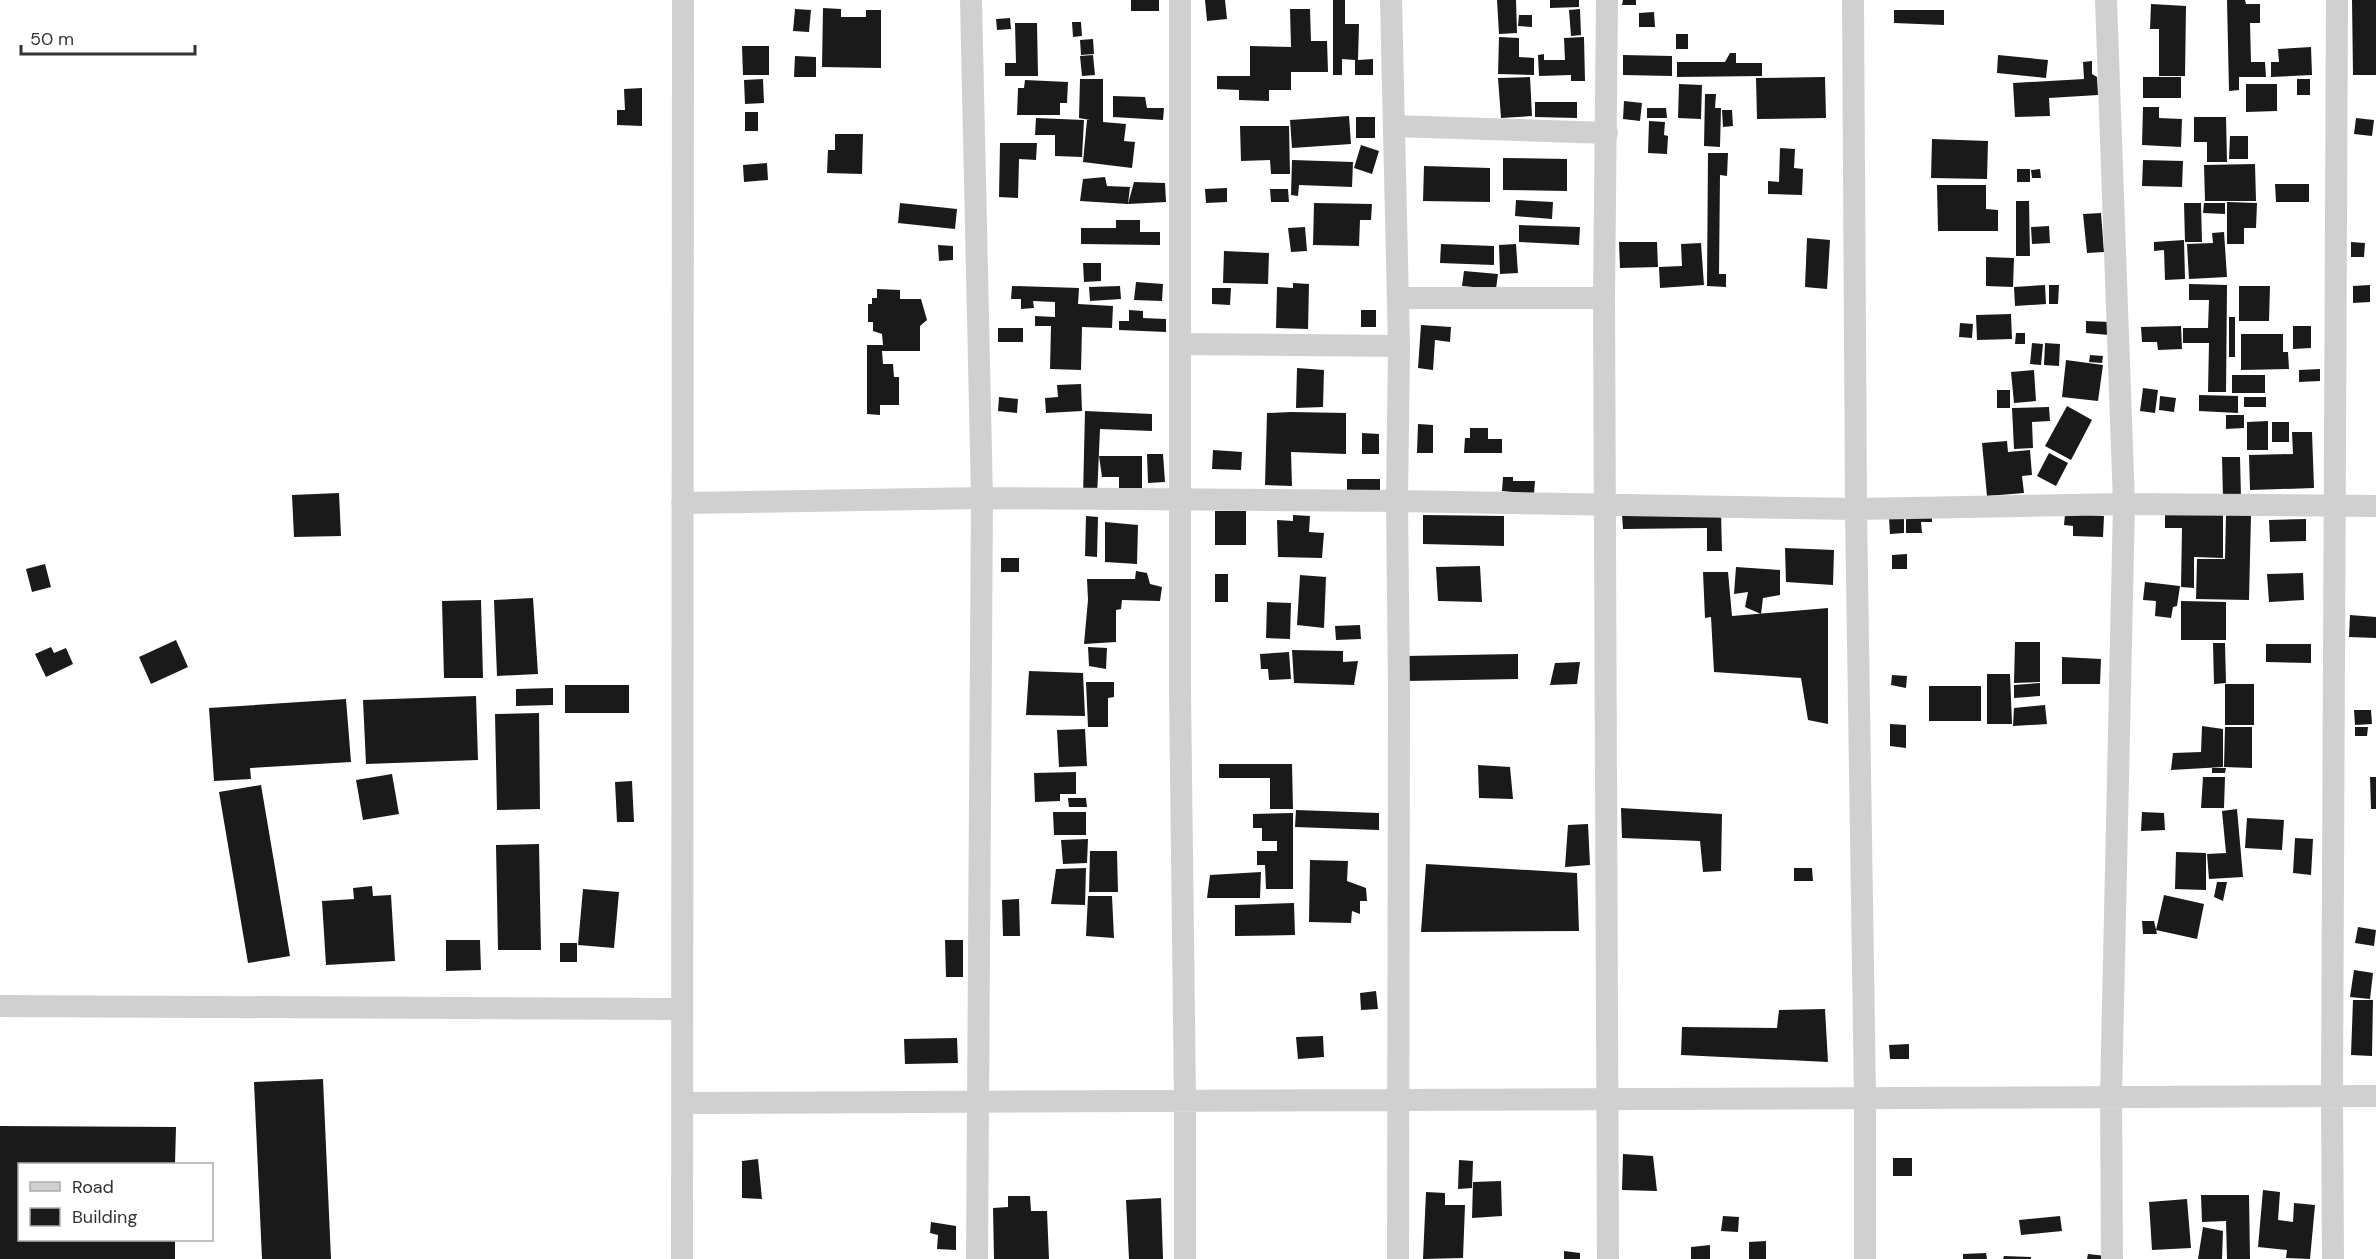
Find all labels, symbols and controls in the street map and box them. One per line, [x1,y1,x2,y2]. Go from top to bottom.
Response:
scale bar [21,18,195,56]
text: 50 m [30,27,74,51]
legend [18,1163,213,1241]
text: Road [72,1175,114,1199]
text: Building [72,1205,137,1229]

